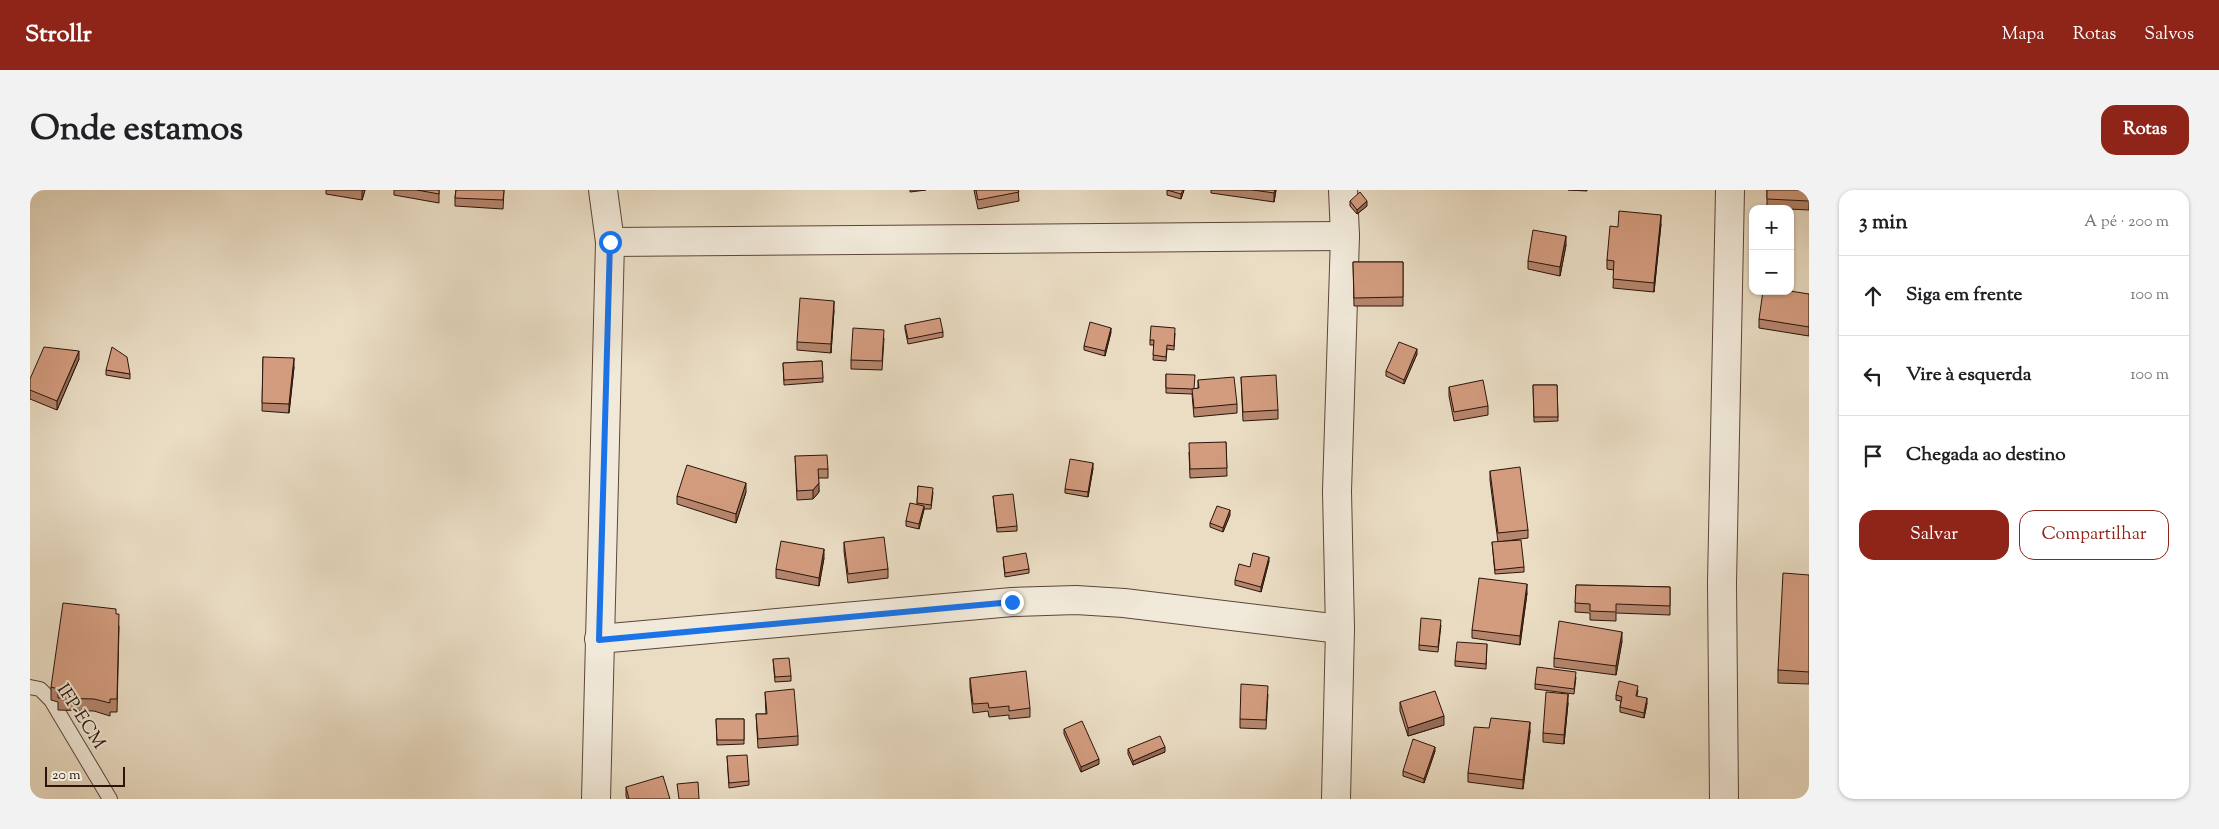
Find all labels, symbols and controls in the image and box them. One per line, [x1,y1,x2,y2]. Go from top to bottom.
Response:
text: Strollr [25,18,92,52]
text: Mapa [2002,22,2045,48]
text: Rotas [2073,22,2116,48]
text: Salvos [2144,22,2194,48]
text: Onde estamos [30,105,243,156]
button: Rotas [2101,105,2189,155]
map controls [1749,205,1794,295]
button: + [1749,205,1794,250]
text: 3 min [1859,208,1908,238]
text: A pé · 200 m [2084,211,2169,234]
route start [599,231,622,254]
button: − [1749,250,1794,295]
icon: ahead [1859,282,1887,310]
text: Siga em frente [1906,282,2022,309]
text: 100 m [2130,284,2169,307]
icon: left [1859,362,1887,390]
text: Vire à esquerda [1906,362,2032,389]
text: 100 m [2130,364,2169,387]
icon: arrive [1859,442,1887,470]
text: Chegada ao destino [1906,442,2066,469]
button: Salvar [1859,510,2009,560]
button: Compartilhar [2019,510,2169,560]
route end [1001,591,1024,614]
street label: IFP-ECM [49,679,111,755]
scale bar [45,764,125,787]
text: 20 m [52,766,81,786]

